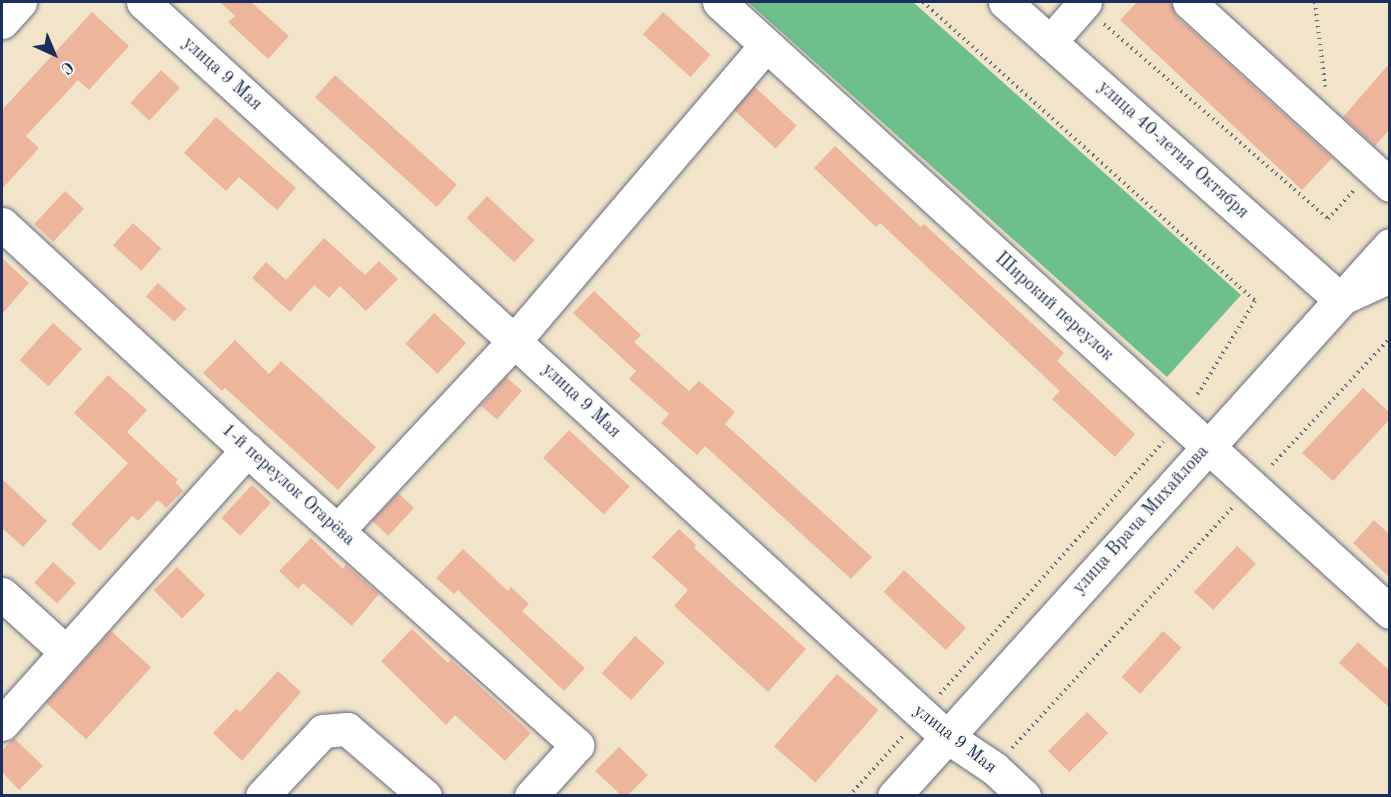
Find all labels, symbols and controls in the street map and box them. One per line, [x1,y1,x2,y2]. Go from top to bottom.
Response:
north arrow [24,24,84,84]
street label: улица 9 Мая [178,33,266,115]
text: С [57,58,76,76]
street label: улица 40-летия Октября [1093,77,1253,223]
street label: Широкий переулок [990,248,1118,366]
street label: улица 9 Мая [537,359,625,443]
street label: 1-й переулок Огарёва [217,419,359,551]
street label: улица Врача Михайлова [1068,441,1214,599]
street label: улица 9 Мая [909,700,1001,778]

